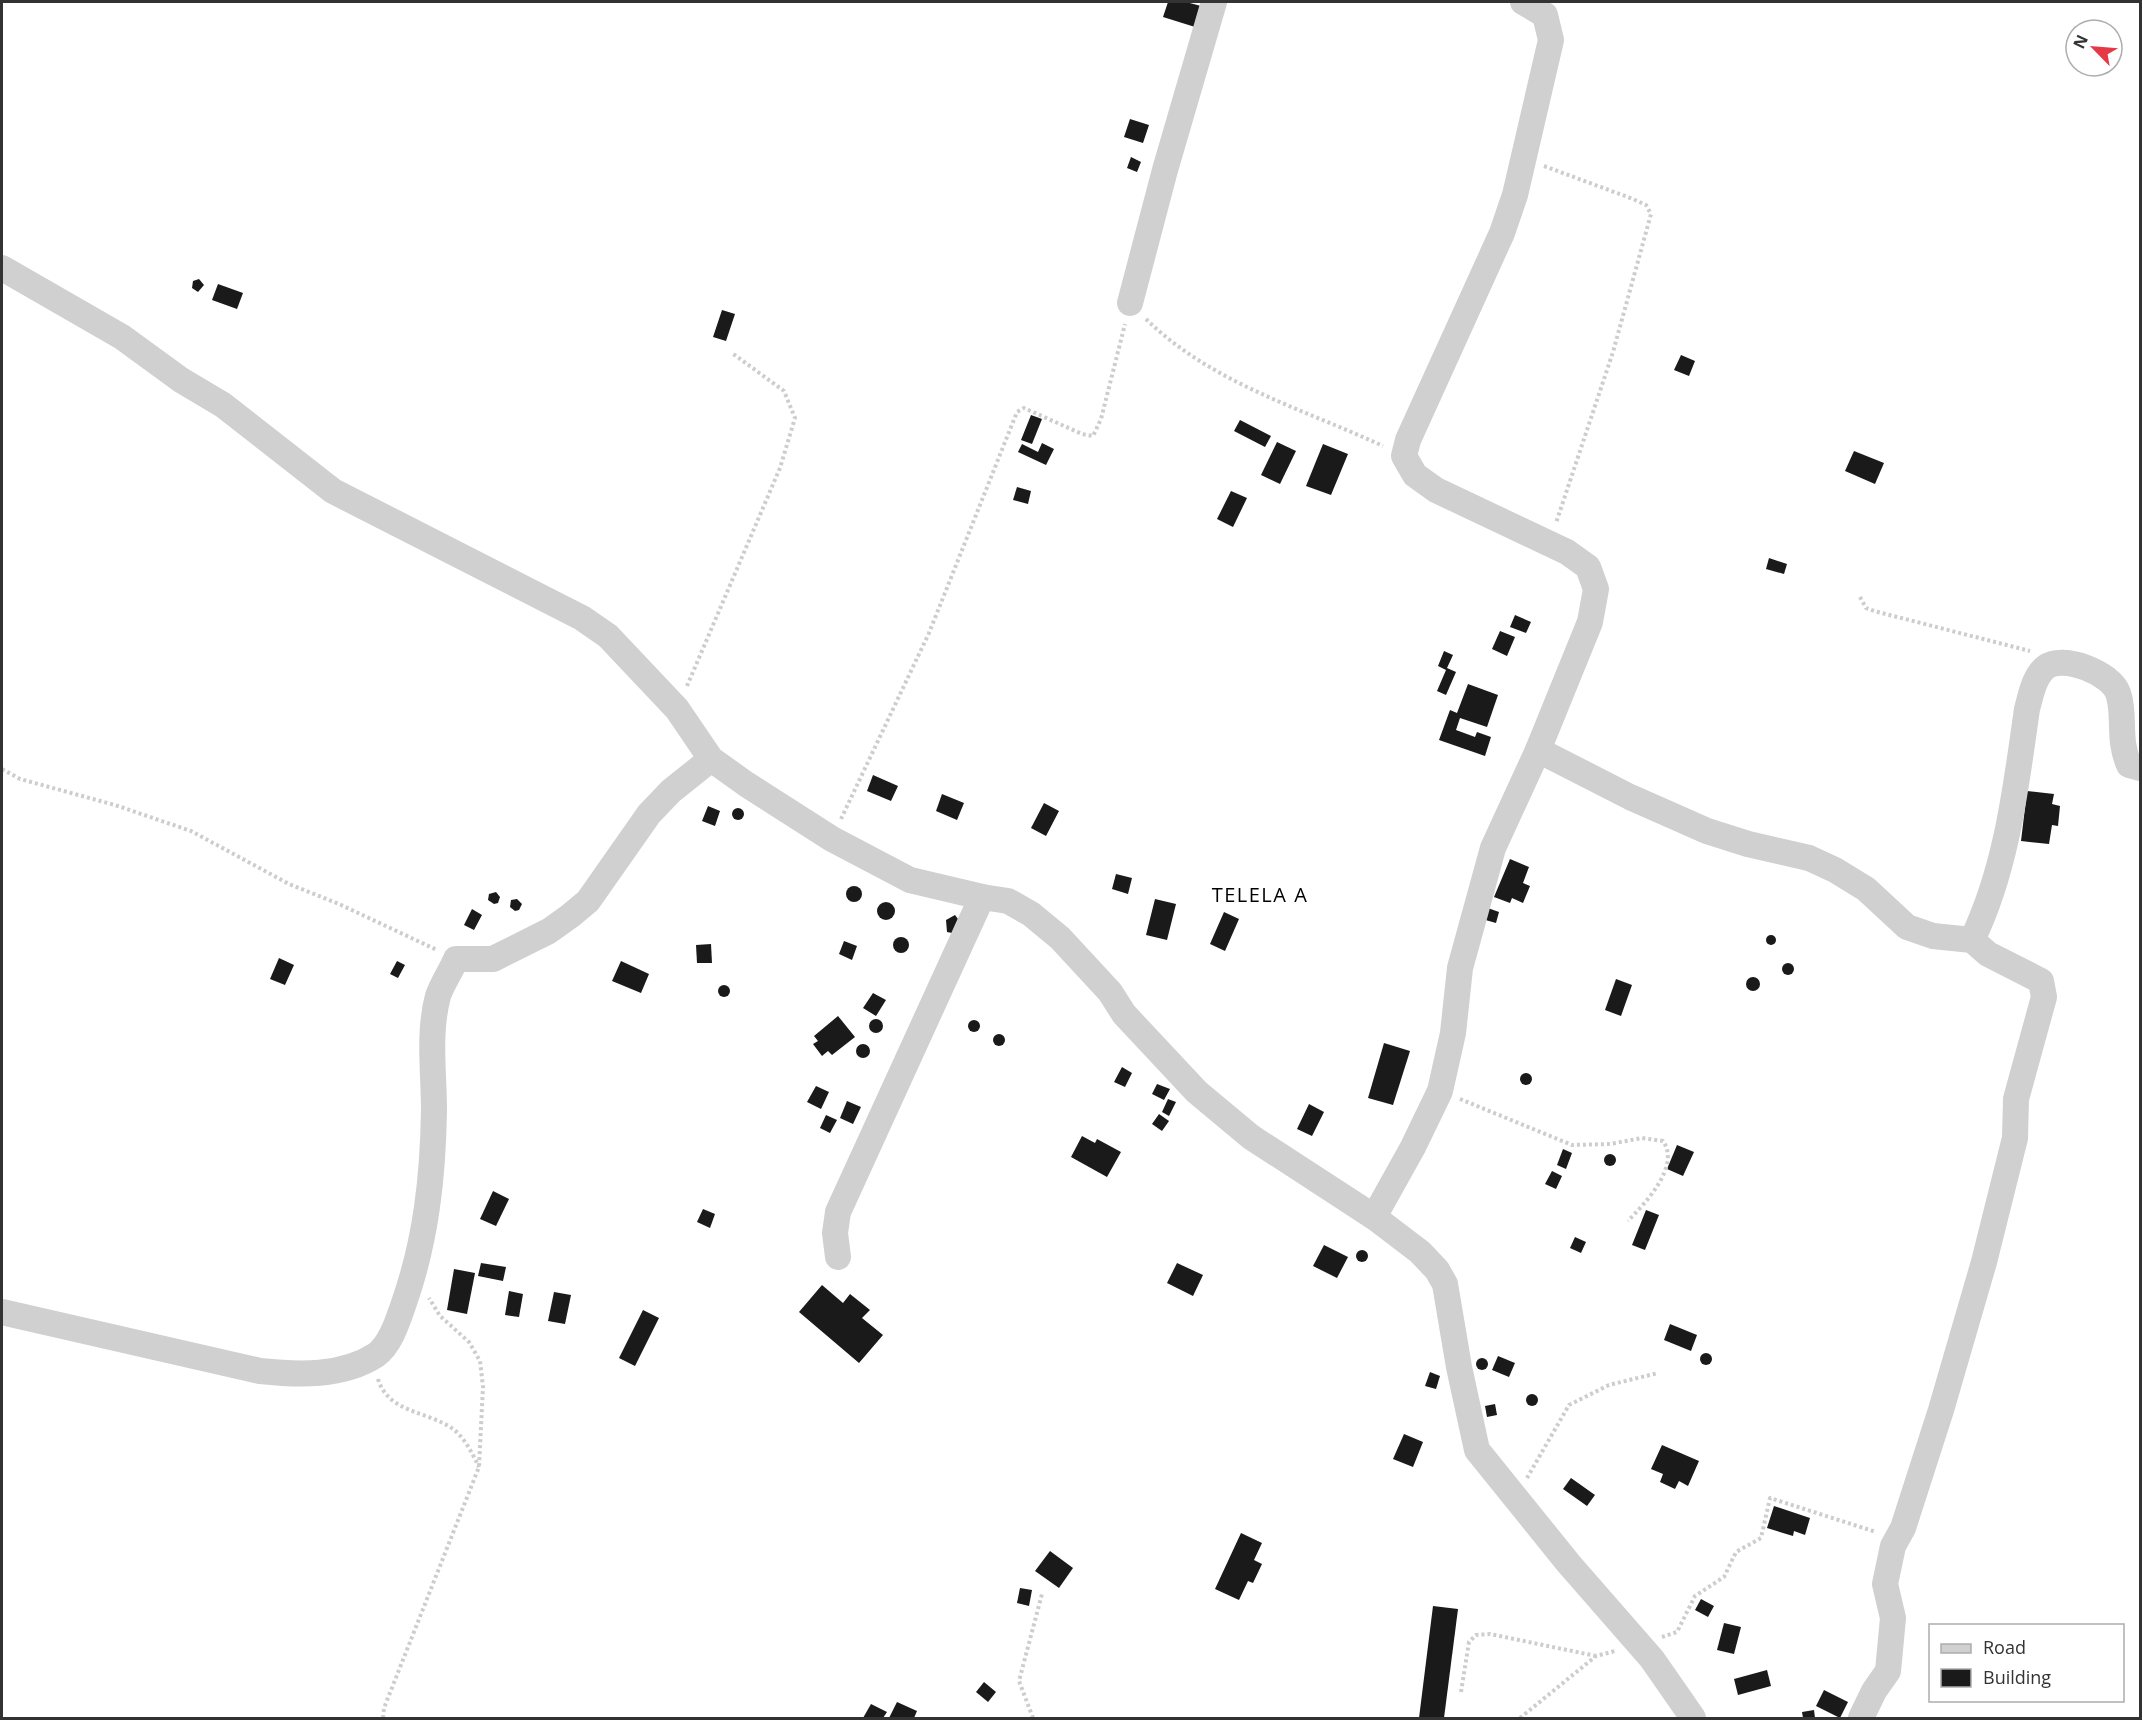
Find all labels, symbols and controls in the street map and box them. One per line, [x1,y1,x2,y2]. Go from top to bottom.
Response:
north arrow [2064,18,2124,78]
text: N [2068,31,2093,52]
district label: TELELA A [1212,881,1308,908]
legend [1929,1624,2124,1702]
text: Road [1983,1635,2026,1659]
text: Building [1983,1665,2051,1689]

